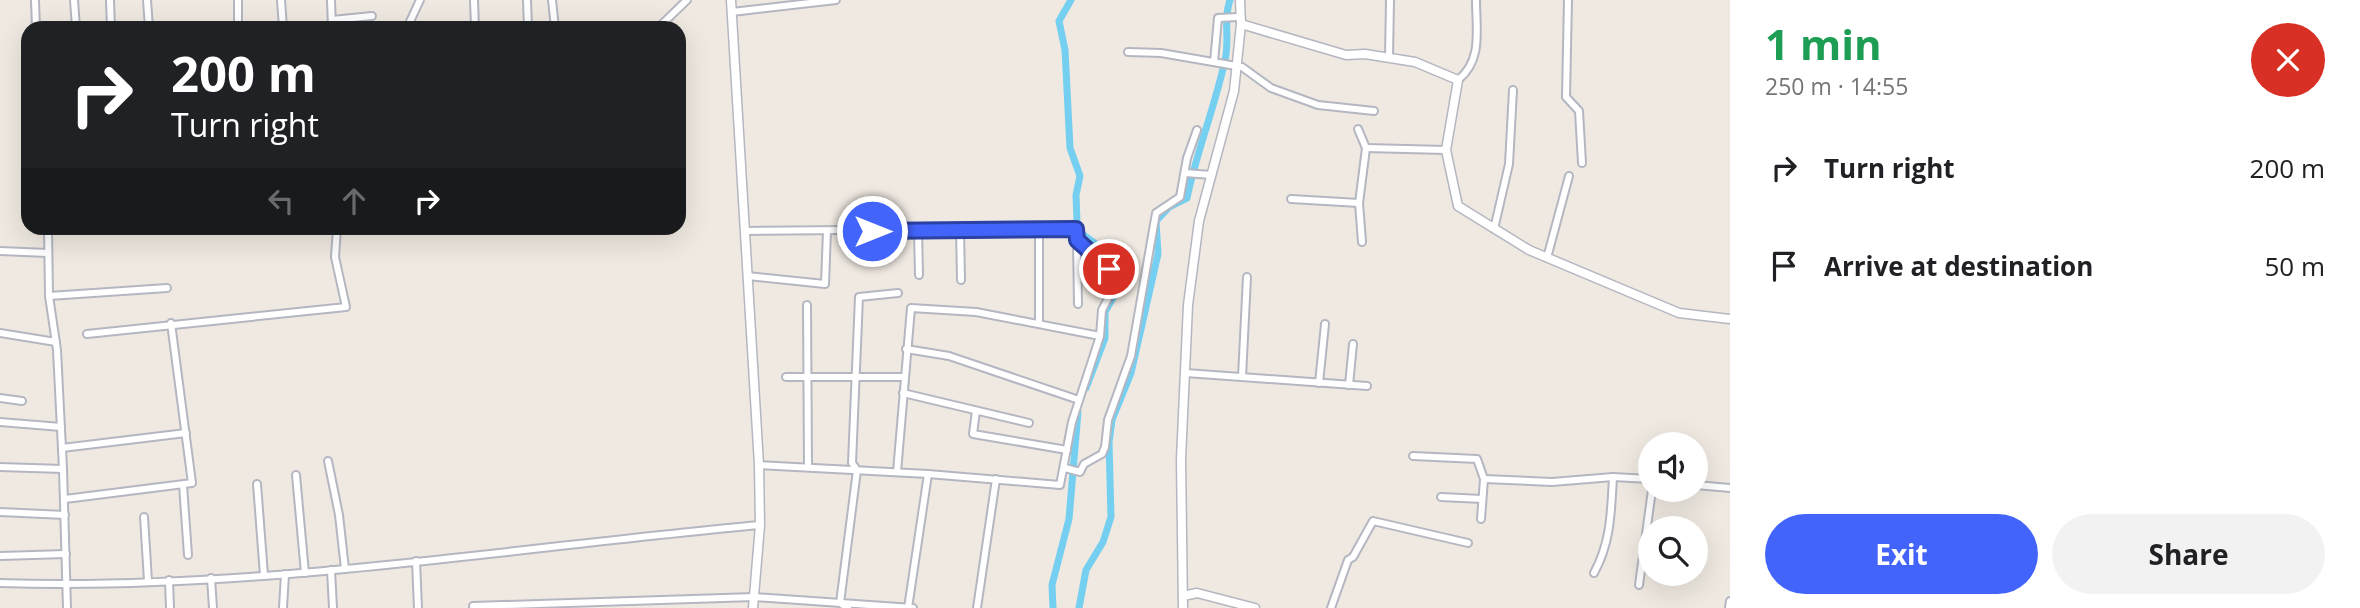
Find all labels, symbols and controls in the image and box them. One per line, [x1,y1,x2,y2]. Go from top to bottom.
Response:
text: 1 min [1765,15,1882,72]
button: close [2251,23,2325,97]
text: 200 m [171,40,316,106]
icon: right [56,49,147,140]
text: 250 m · 14:55 [1765,70,1908,102]
text: Turn right [171,103,319,146]
icon: right [1765,149,1803,187]
text: Turn right [1824,150,1955,186]
text: 200 m [2250,150,2325,186]
icon: left [262,182,300,220]
icon: ahead [335,182,373,220]
icon: right [408,182,446,220]
position arrow [835,194,909,268]
pin [1079,239,1139,299]
icon: arrive [1765,247,1803,285]
text: Arrive at destination [1824,248,2093,284]
text: 50 m [2264,248,2325,284]
icon: arrive [1090,250,1128,288]
map controls [1638,432,1708,586]
button: sound [1638,432,1708,502]
button: Exit [1765,514,2038,594]
button: Share [2052,514,2325,594]
button: search [1638,516,1708,586]

